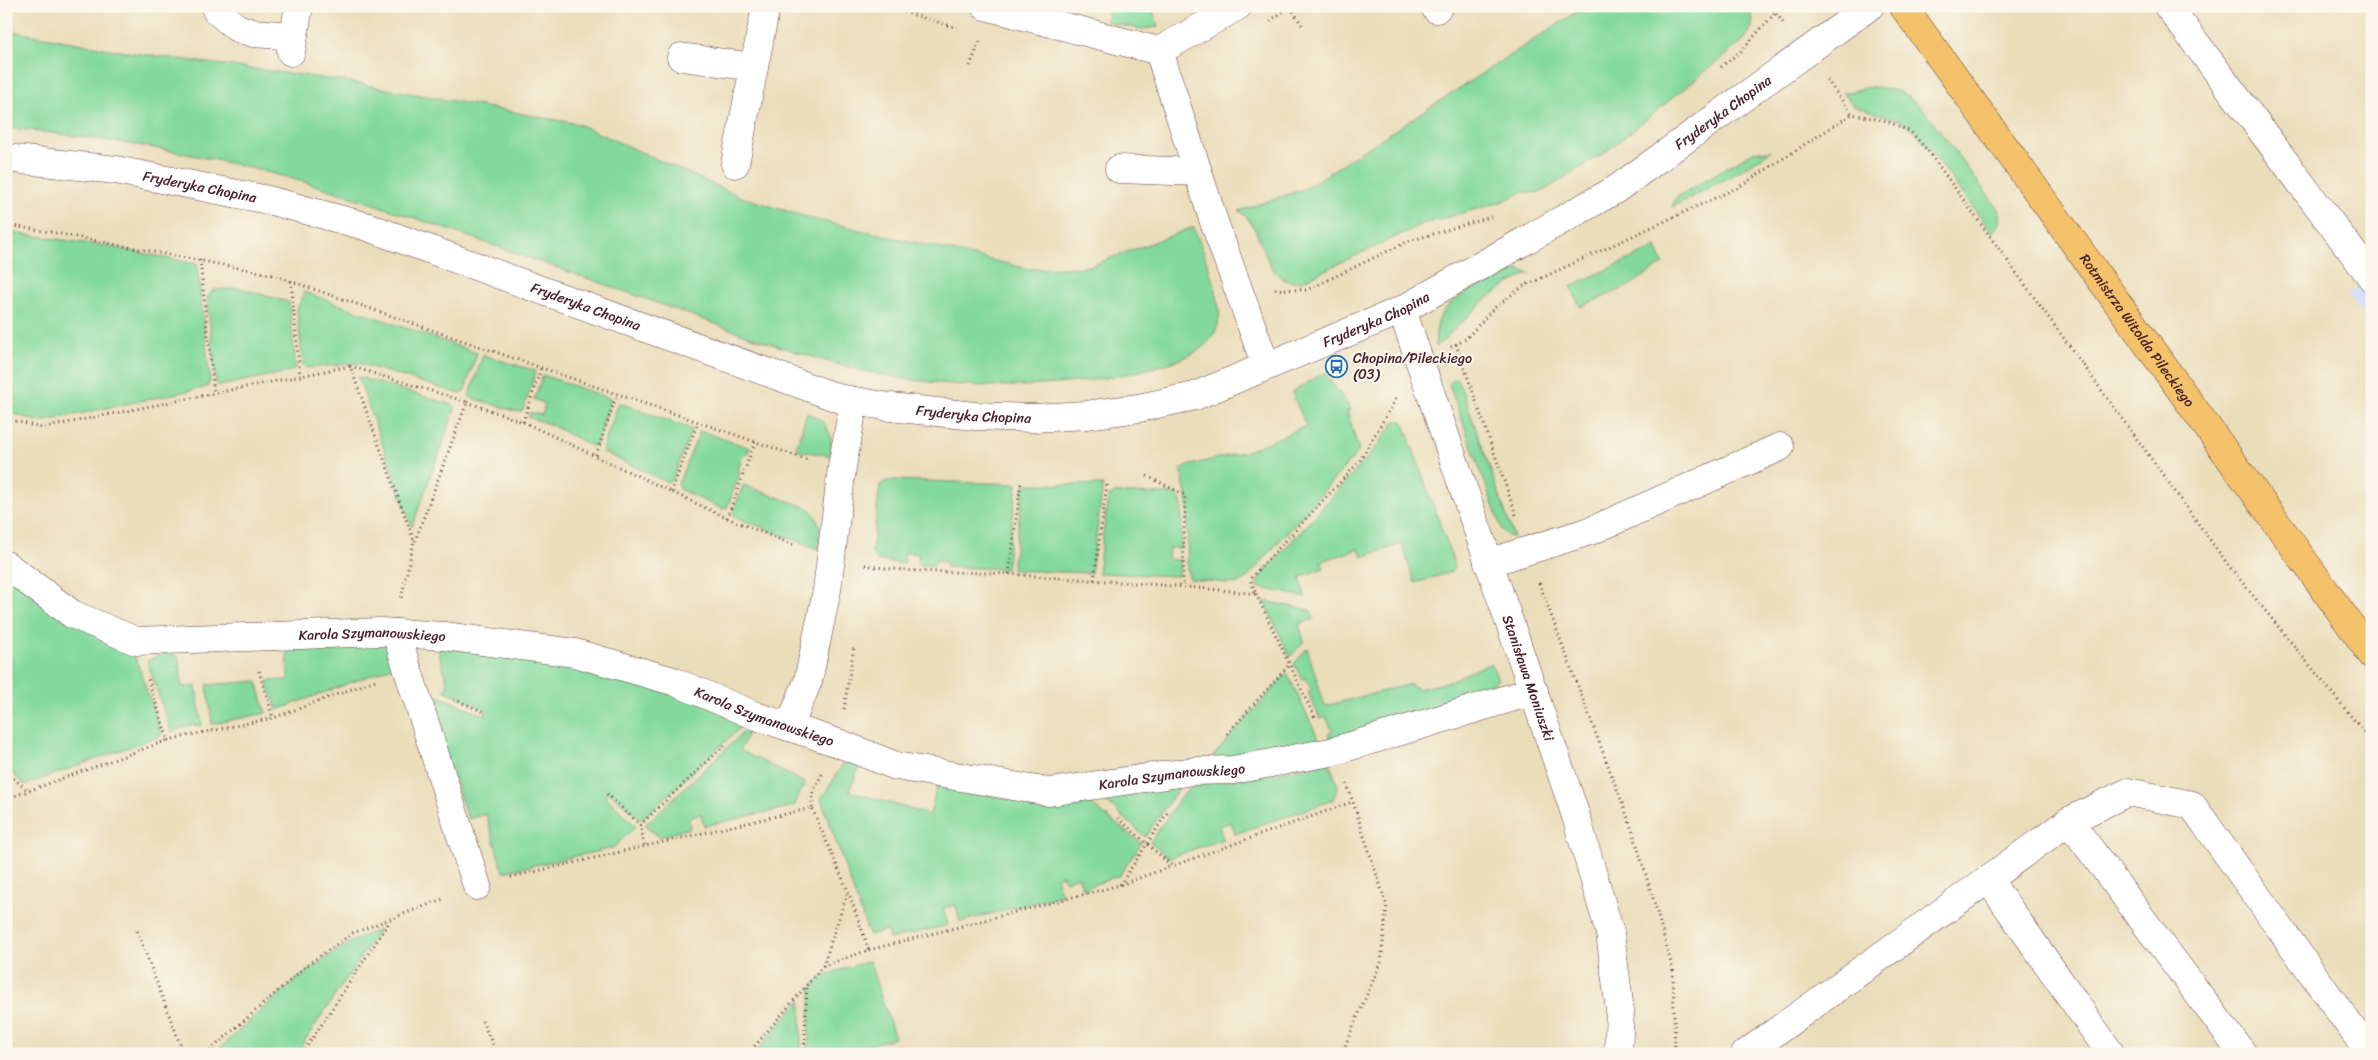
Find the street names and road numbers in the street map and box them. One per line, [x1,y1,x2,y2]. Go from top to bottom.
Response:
street label: Fryderyka Chopina [1669,68,1778,156]
street label: Fryderyka Chopina [141,164,260,211]
street label: Rotmistrza Witolda Pileckiego [2073,248,2201,413]
street label: Fryderyka Chopina [527,275,645,339]
street label: Fryderyka Chopina [1319,284,1435,355]
street label: Fryderyka Chopina [915,398,1032,431]
street label: Stanisława Moniuszki [1495,611,1562,746]
street label: Karola Szymanowskiego [298,620,446,649]
street label: Karola Szymanowskiego [690,679,837,754]
street label: Karola Szymanowskiego [1097,756,1247,798]

